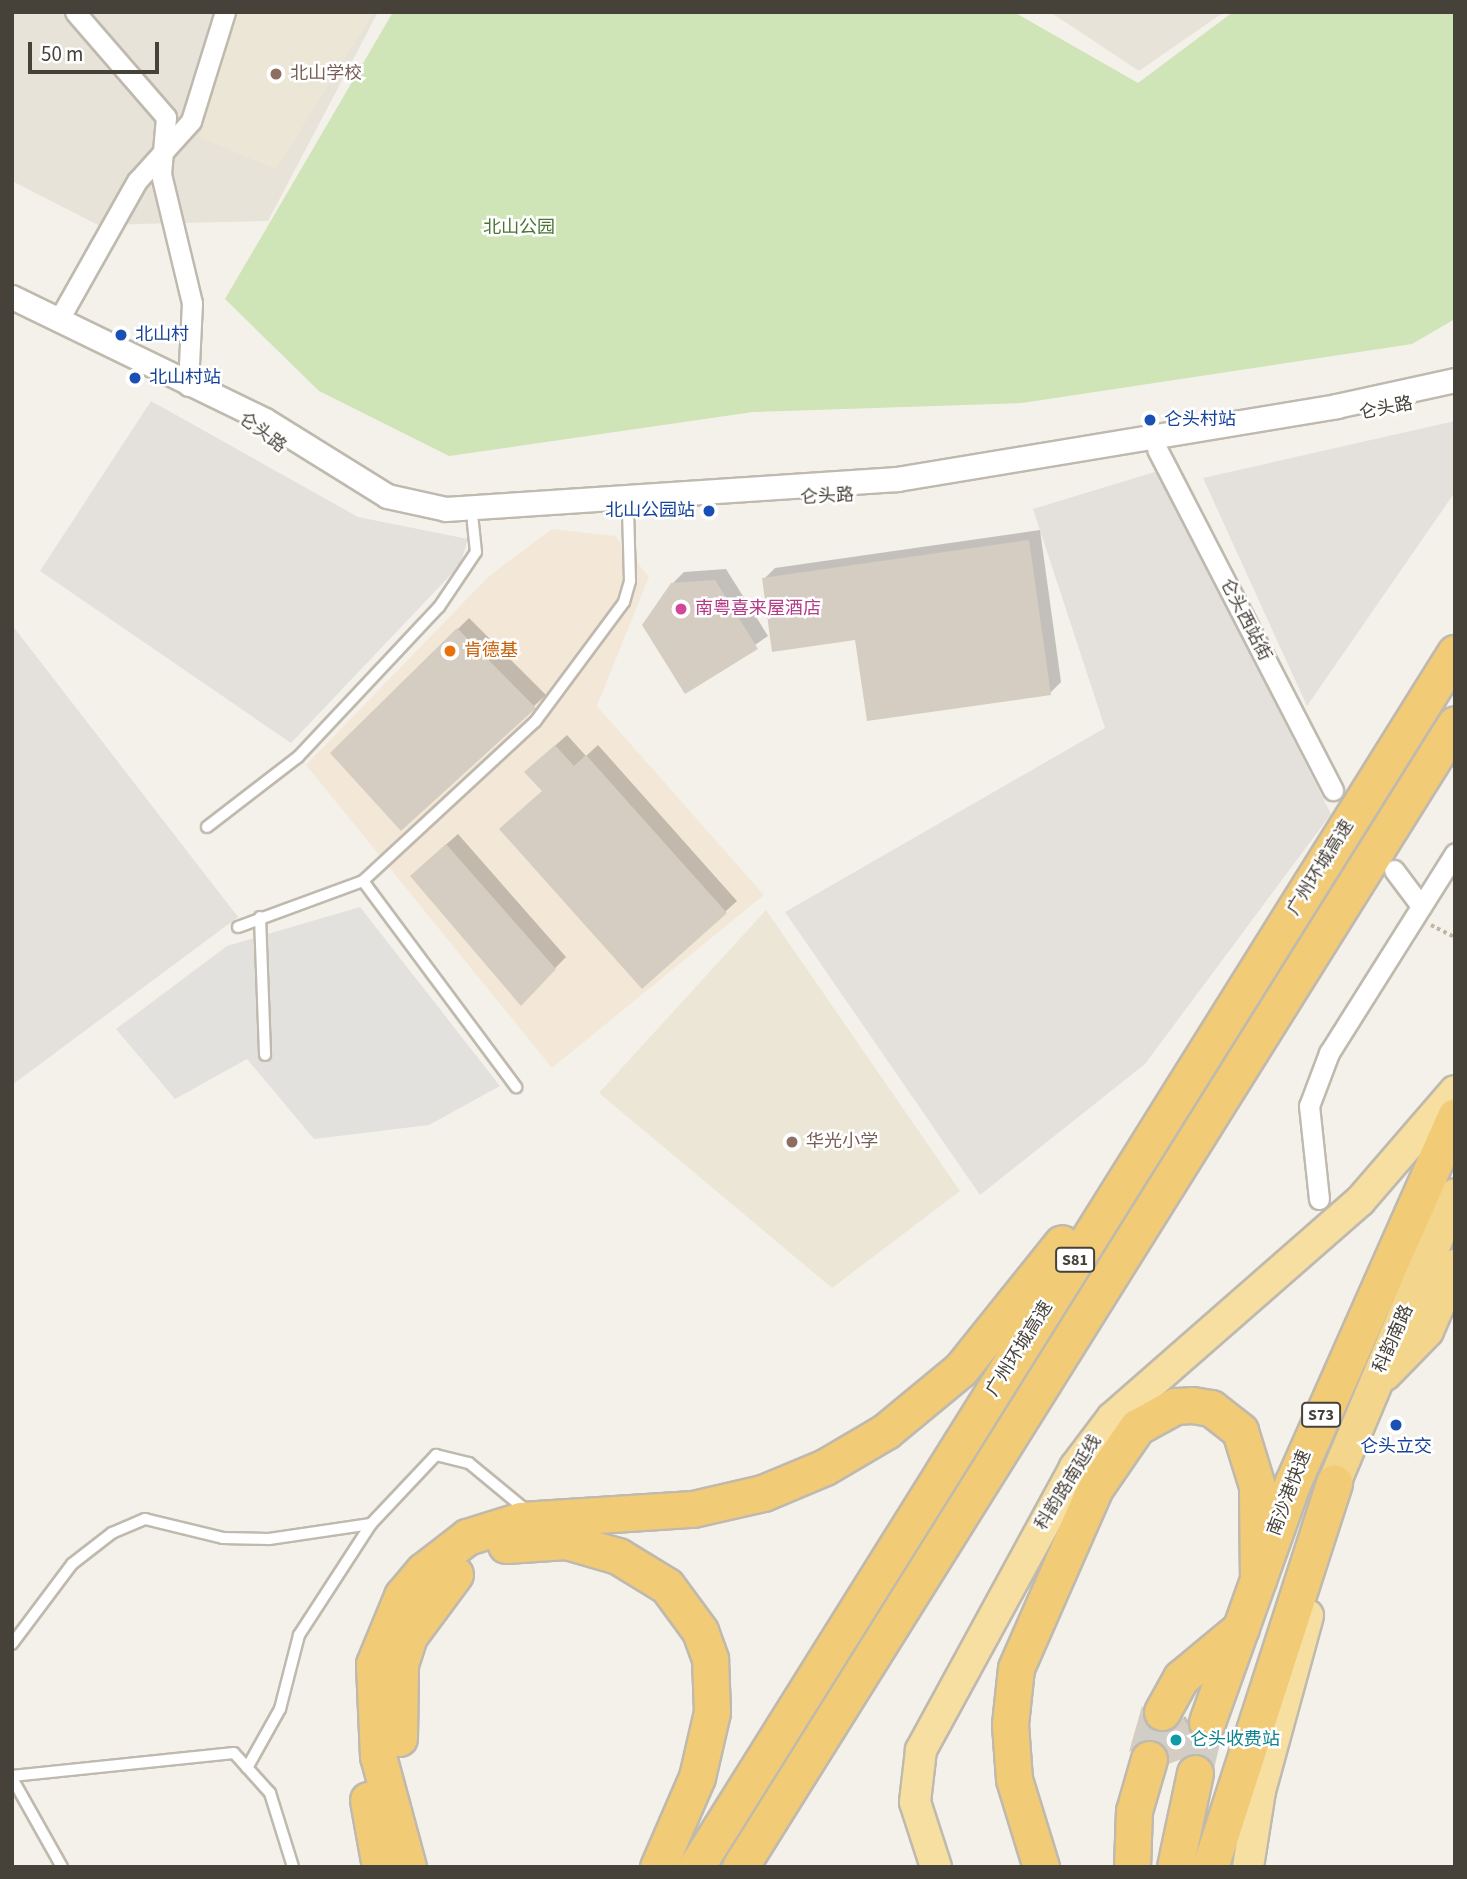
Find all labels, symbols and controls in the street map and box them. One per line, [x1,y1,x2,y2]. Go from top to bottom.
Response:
scale bar [32,28,163,72]
text: 50 m [41,39,83,69]
place label: 北山学校 [290,63,362,85]
marker: 北山学校 [268,66,284,82]
park label: 北山公园 [483,217,555,239]
place label: 北山村 [135,324,189,346]
marker: 北山村 [113,327,129,343]
place label: 北山村站 [149,367,221,389]
marker: 北山村站 [127,370,143,386]
street label: 仑头路 [1357,393,1415,425]
street label: 仑头路 [234,408,290,458]
place label: 仑头村站 [1164,409,1236,431]
marker: 仑头村站 [1142,412,1158,428]
street label: 仑头路 [799,485,855,509]
place label: 北山公园站 [605,500,695,522]
marker: 北山公园站 [701,503,717,519]
street label: 仑头西站街 [1215,575,1275,665]
place label: 南粤喜来屋酒店 [695,598,821,620]
marker: 南粤喜来屋酒店 [673,601,689,617]
place label: 肯德基 [464,640,518,662]
marker: 肯德基 [442,643,458,659]
street label: 广州环城高速 [1283,816,1359,920]
place label: 华光小学 [806,1131,878,1153]
marker: 华光小学 [784,1134,800,1150]
road number: S81 [1054,1248,1096,1272]
street label: 广州环城高速 [982,1297,1058,1401]
street label: 科韵南路 [1369,1302,1419,1376]
road number: S73 [1300,1402,1342,1428]
marker: 仑头立交 [1388,1417,1404,1433]
street label: 科韵路南延线 [1031,1431,1107,1535]
place label: 仑头立交 [1360,1436,1432,1458]
street label: 南沙港快速 [1264,1447,1316,1539]
place label: 仑头收费站 [1190,1729,1280,1751]
marker: 仑头收费站 [1168,1732,1184,1748]

